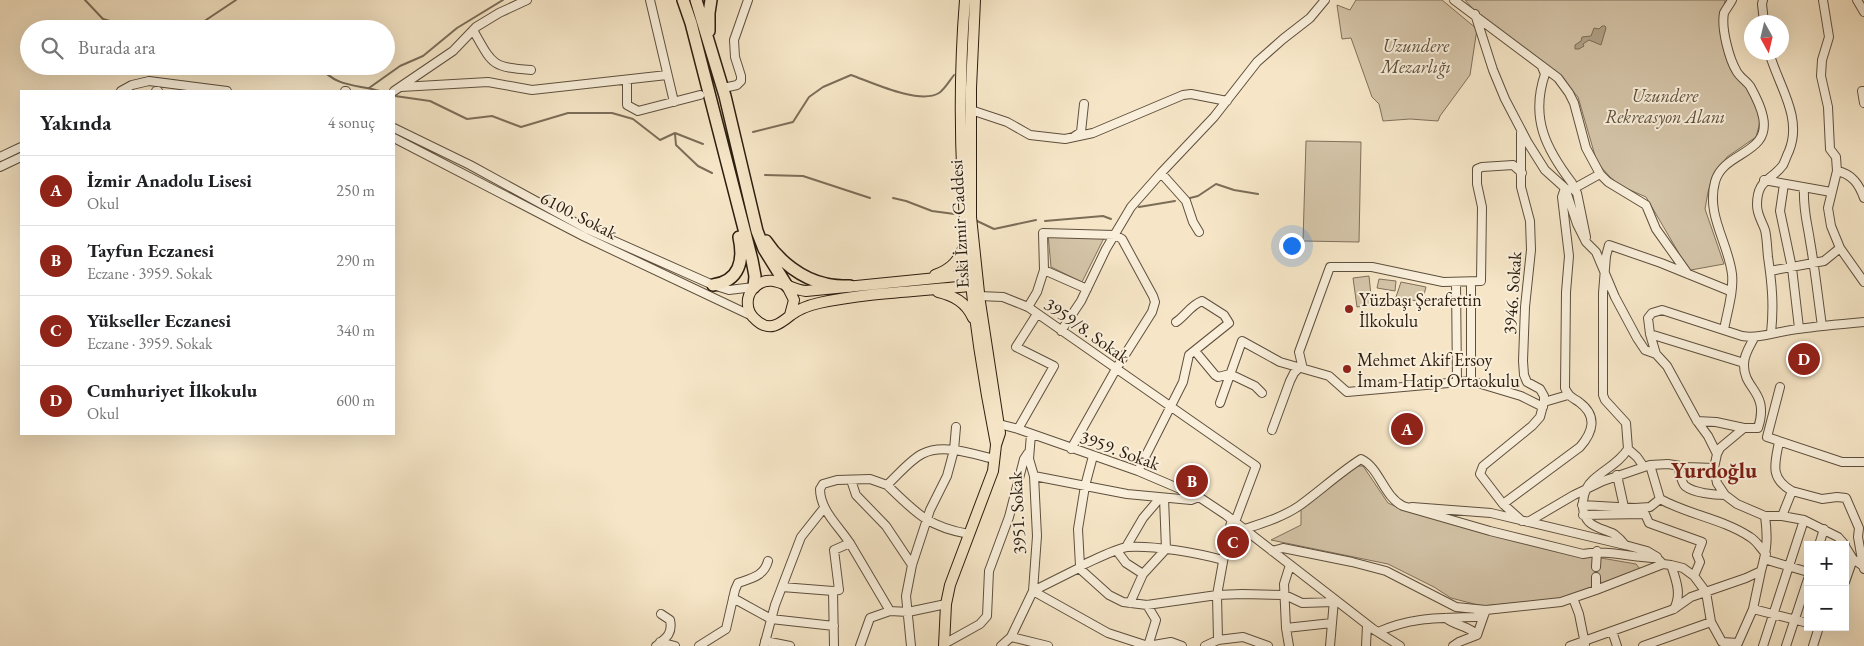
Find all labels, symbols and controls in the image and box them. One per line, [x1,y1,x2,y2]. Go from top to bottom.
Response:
north arrow [1744,15,1789,60]
search box [20,20,395,75]
icon: search [38,34,66,62]
park label: Uzundere Mezarlığı [1380,34,1451,79]
text: Burada ara [78,35,156,60]
park label: Uzundere Rekreasyon Alanı [1605,84,1725,129]
text: Yakında [40,109,111,136]
text: 4 sonuç [328,112,375,133]
street label: Eski İzmir Caddesi [944,159,974,289]
text: İzmir Anadolu Lisesi [87,168,252,193]
text: A [50,180,62,201]
text: 250 m [336,180,375,201]
street label: 6100. Sokak [537,186,622,244]
text: Okul [87,193,119,214]
your location [1279,233,1305,259]
text: Tayfun Eczanesi [87,238,214,263]
text: B [51,250,61,271]
text: 290 m [336,250,375,271]
street label: 3946. Sokak [1498,250,1526,335]
text: Eczane · 3959. Sokak [87,263,213,284]
place label: Yüzbaşı Şerafettin İlkokulu [1359,288,1482,332]
street label: 3959/8. Sokak [1040,292,1135,368]
marker: Yüzbaşı Şerafettin İlkokulu [1343,303,1355,315]
text: Yükseller Eczanesi [87,308,231,333]
text: C [50,320,62,341]
text: 340 m [336,320,375,341]
text: Eczane · 3959. Sokak [87,333,213,354]
pin: D [1788,340,1820,378]
place label: Mehmet Akif Ersoy İmam Hatip Ortaokulu [1357,348,1520,392]
marker: Mehmet Akif Ersoy İmam Hatip Ortaokulu [1341,363,1353,375]
text: Cumhuriyet İlkokulu [87,378,257,403]
text: D [50,390,62,411]
text: 600 m [336,390,375,411]
text: Okul [87,403,119,424]
pin: A [1391,410,1423,448]
street label: 3959. Sokak [1077,425,1164,475]
district label: Yurdoğlu [1671,456,1757,485]
pin: B [1176,462,1208,500]
street label: 3951. Sokak [1003,470,1031,555]
pin: C [1217,523,1249,561]
map controls [1804,541,1849,631]
button: + [1804,541,1849,586]
button: − [1804,586,1849,631]

